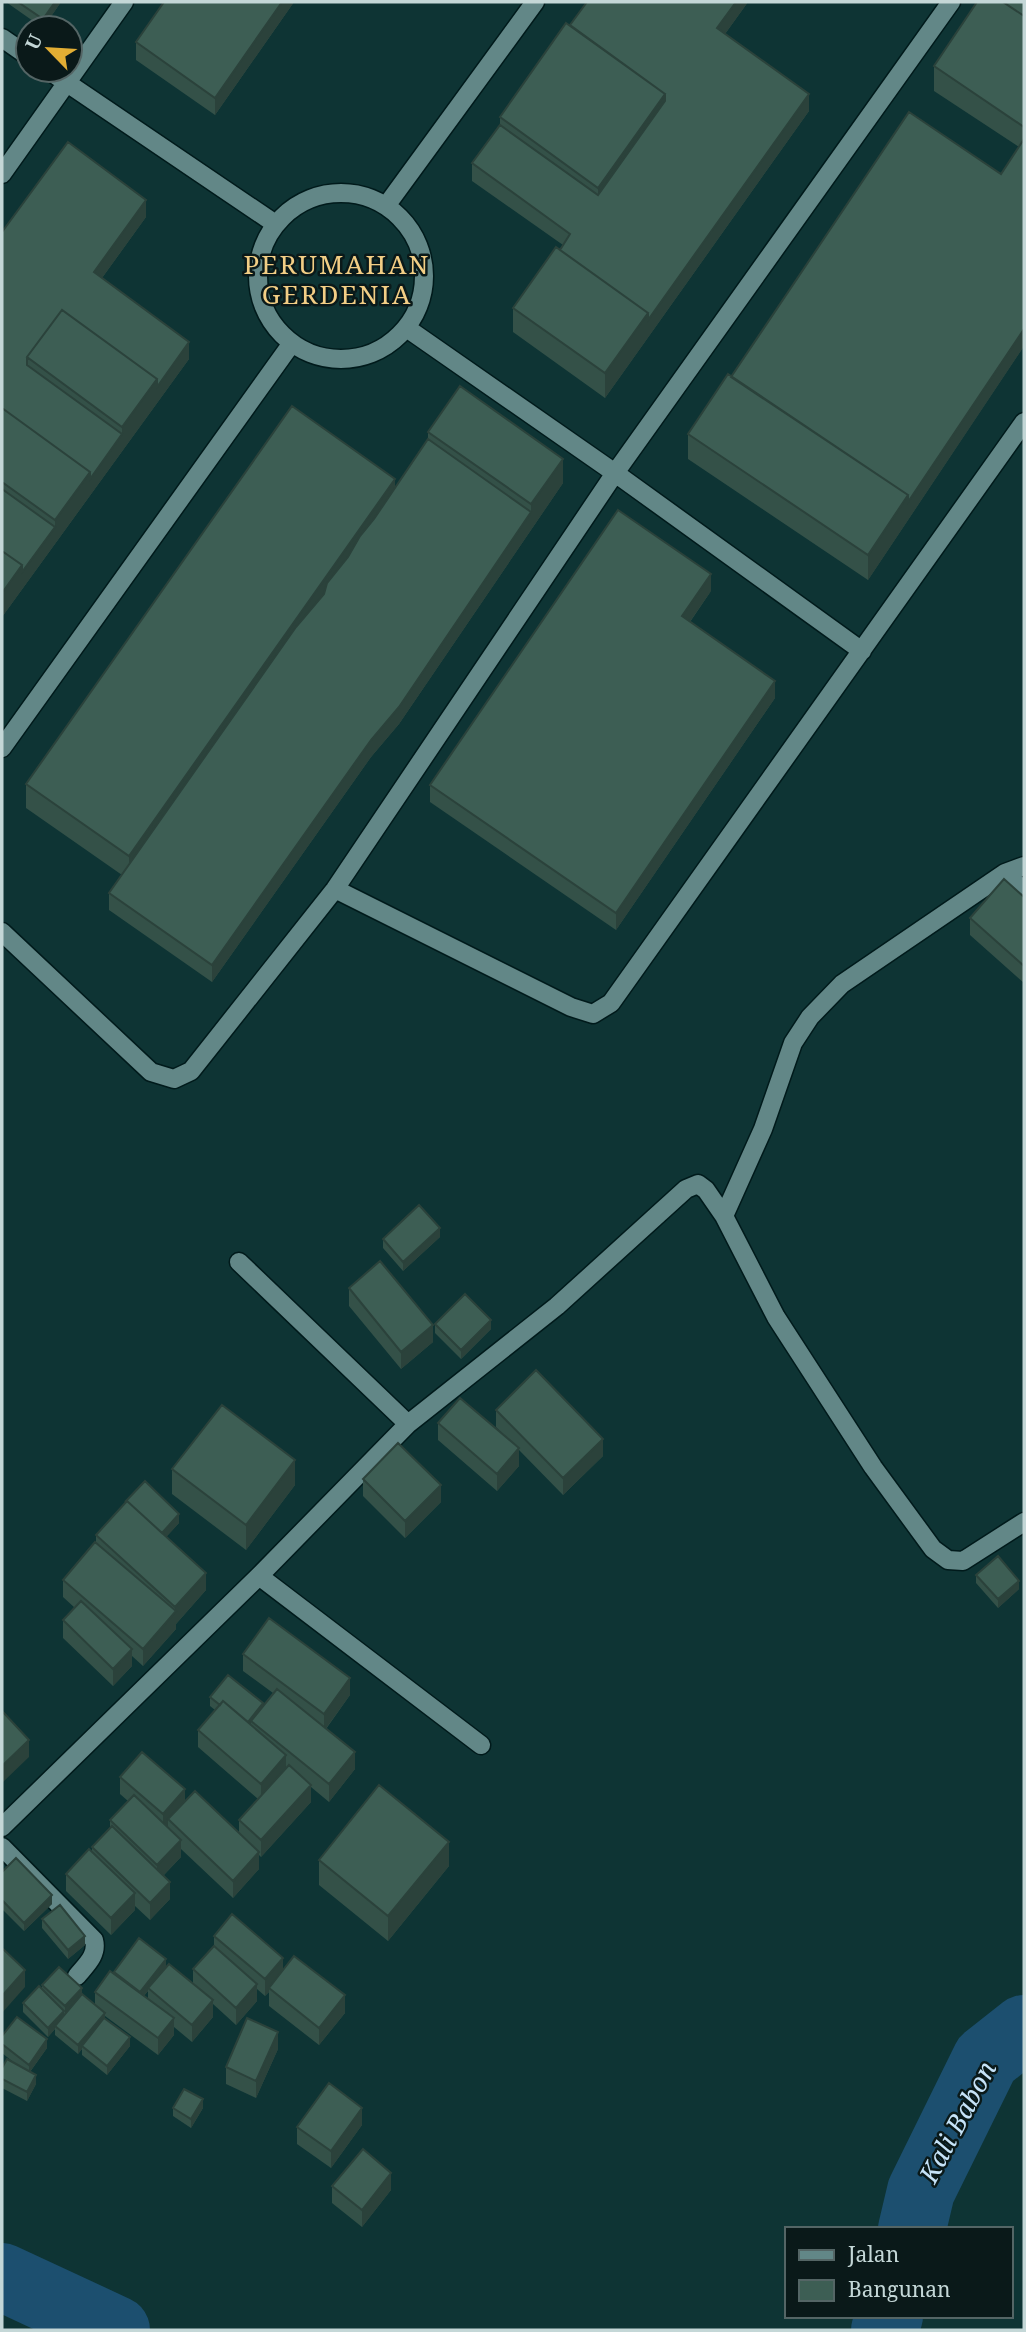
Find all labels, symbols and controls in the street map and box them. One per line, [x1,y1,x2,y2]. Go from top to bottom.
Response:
north arrow [14,14,84,84]
text: U [19,30,48,54]
district label: PERUMAHAN GERDENIA [244,246,430,312]
water label: Kali Babon [910,2054,1004,2190]
legend [785,2227,1012,2318]
text: Jalan [847,2240,899,2268]
text: Bangunan [848,2275,951,2303]

